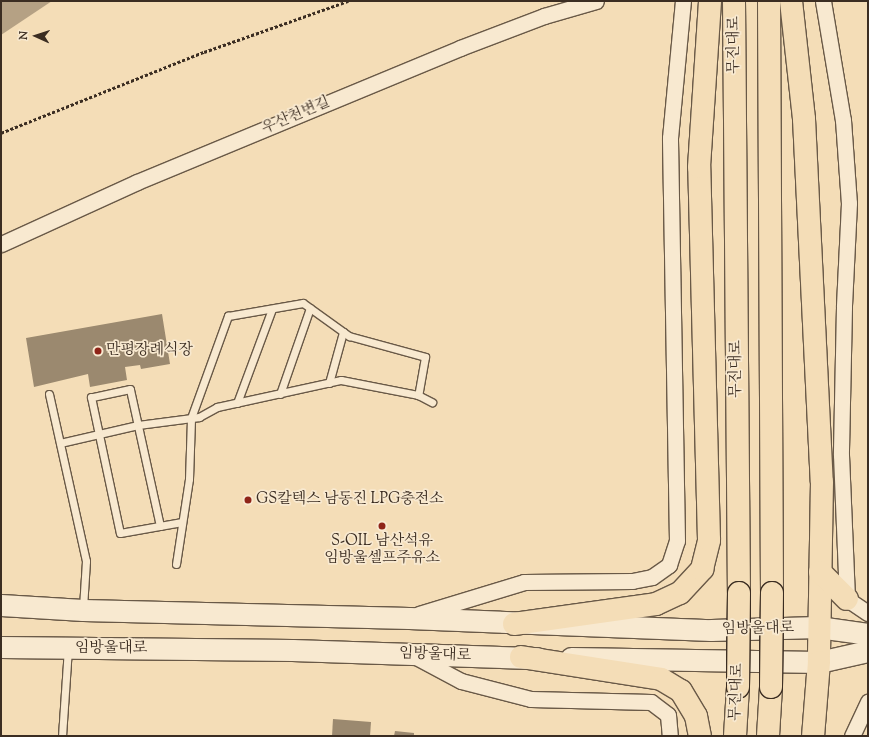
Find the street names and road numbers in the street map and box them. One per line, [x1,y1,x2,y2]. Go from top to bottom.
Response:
street label: 무진대로 [726,16,744,74]
street label: 우산천변길 [259,94,333,138]
street label: 무진대로 [728,340,746,398]
street label: 임방울대로 [722,619,794,639]
street label: 임방울대로 [75,640,147,658]
street label: 임방울대로 [398,645,472,665]
street label: 무진대로 [727,663,747,721]

